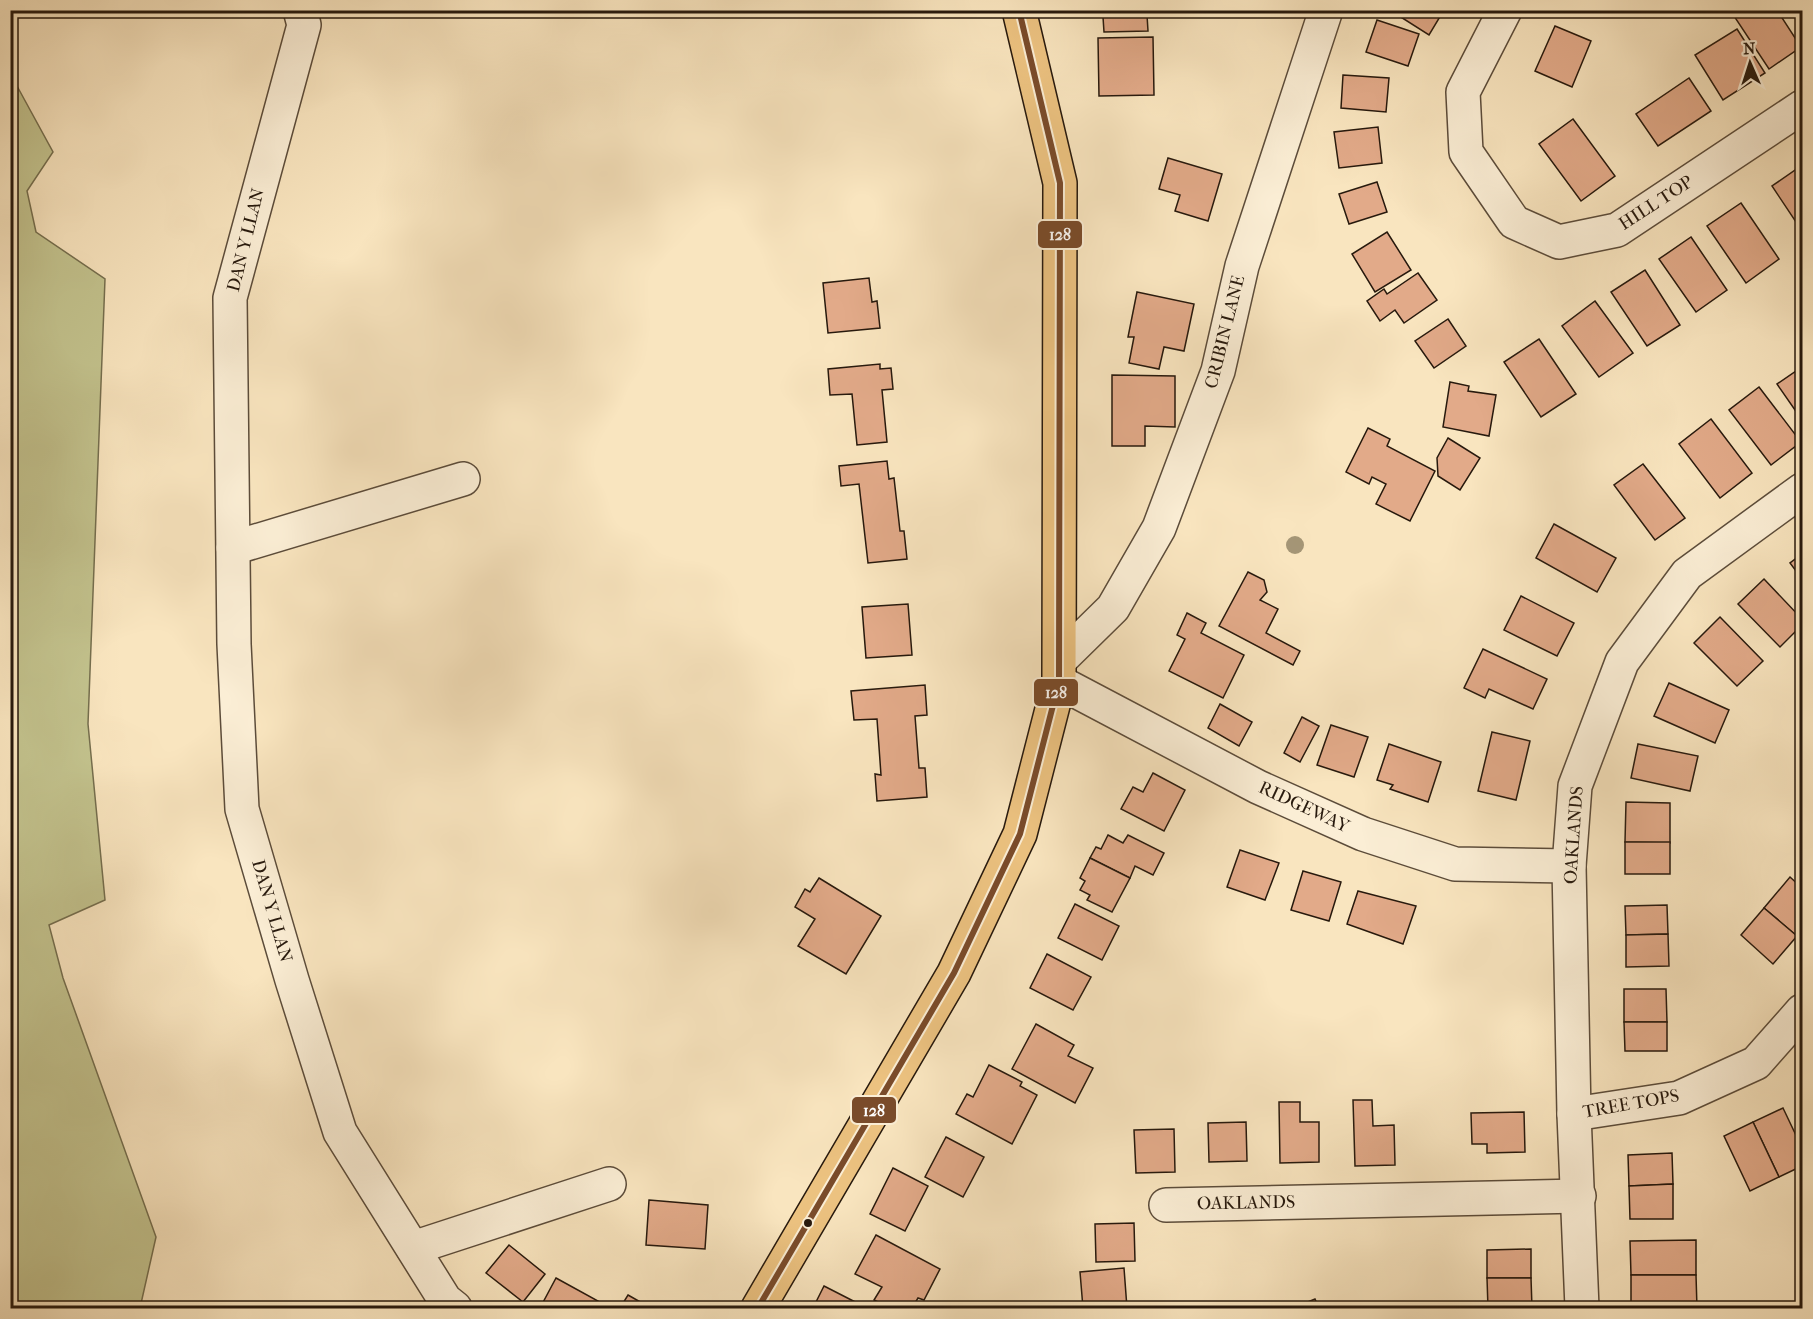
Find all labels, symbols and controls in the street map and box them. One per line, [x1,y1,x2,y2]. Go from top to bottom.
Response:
north arrow [1720,33,1780,93]
text: N [1743,39,1757,58]
street label: HILL TOP [1615,171,1697,235]
street label: DAN Y LLAN [223,186,269,294]
line badge: 128 [1037,220,1083,249]
text: 128 [1049,225,1071,244]
street label: CRIBIN LANE [1201,273,1249,391]
line badge: 128 [1033,678,1079,707]
text: 128 [1045,683,1067,702]
street label: RIDGEWAY [1255,777,1353,837]
street label: OAKLANDS [1560,785,1588,885]
street label: DAN Y LLAN [247,857,297,965]
street label: TREE TOPS [1581,1085,1681,1123]
line badge: 128 [851,1096,897,1124]
text: 128 [863,1101,885,1120]
street label: OAKLANDS [1197,1192,1295,1214]
unlabelled marker [802,1217,814,1229]

